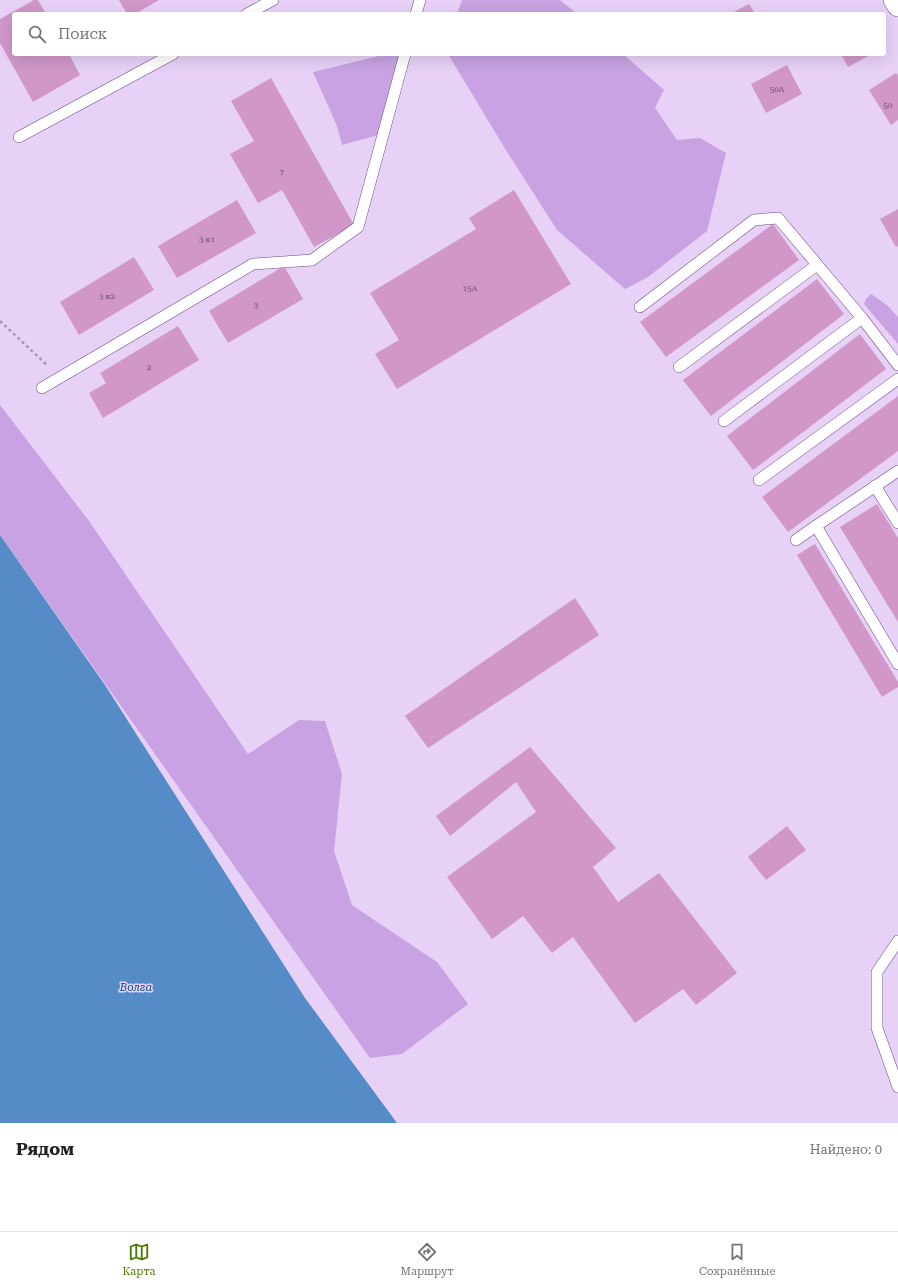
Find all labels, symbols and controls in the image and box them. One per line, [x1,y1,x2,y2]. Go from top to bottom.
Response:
search box [12,12,886,56]
icon: search [26,23,48,45]
text: Поиск [58,25,107,43]
house number: 50А [770,85,785,94]
house number: 50 [884,101,893,110]
house number: 7 [280,168,285,177]
house number: 3 к1 [199,235,216,244]
house number: 15А [463,284,478,293]
house number: 3 к2 [99,292,116,301]
house number: 3 [254,301,259,310]
house number: 2 [147,363,152,372]
water label: Волга [119,981,153,994]
text: Рядом [16,1139,74,1159]
text: Найдено: 0 [810,1142,882,1157]
tab: Карта [123,1241,155,1278]
tab: Маршрут [401,1241,454,1278]
tab: Сохранённые [699,1241,775,1278]

